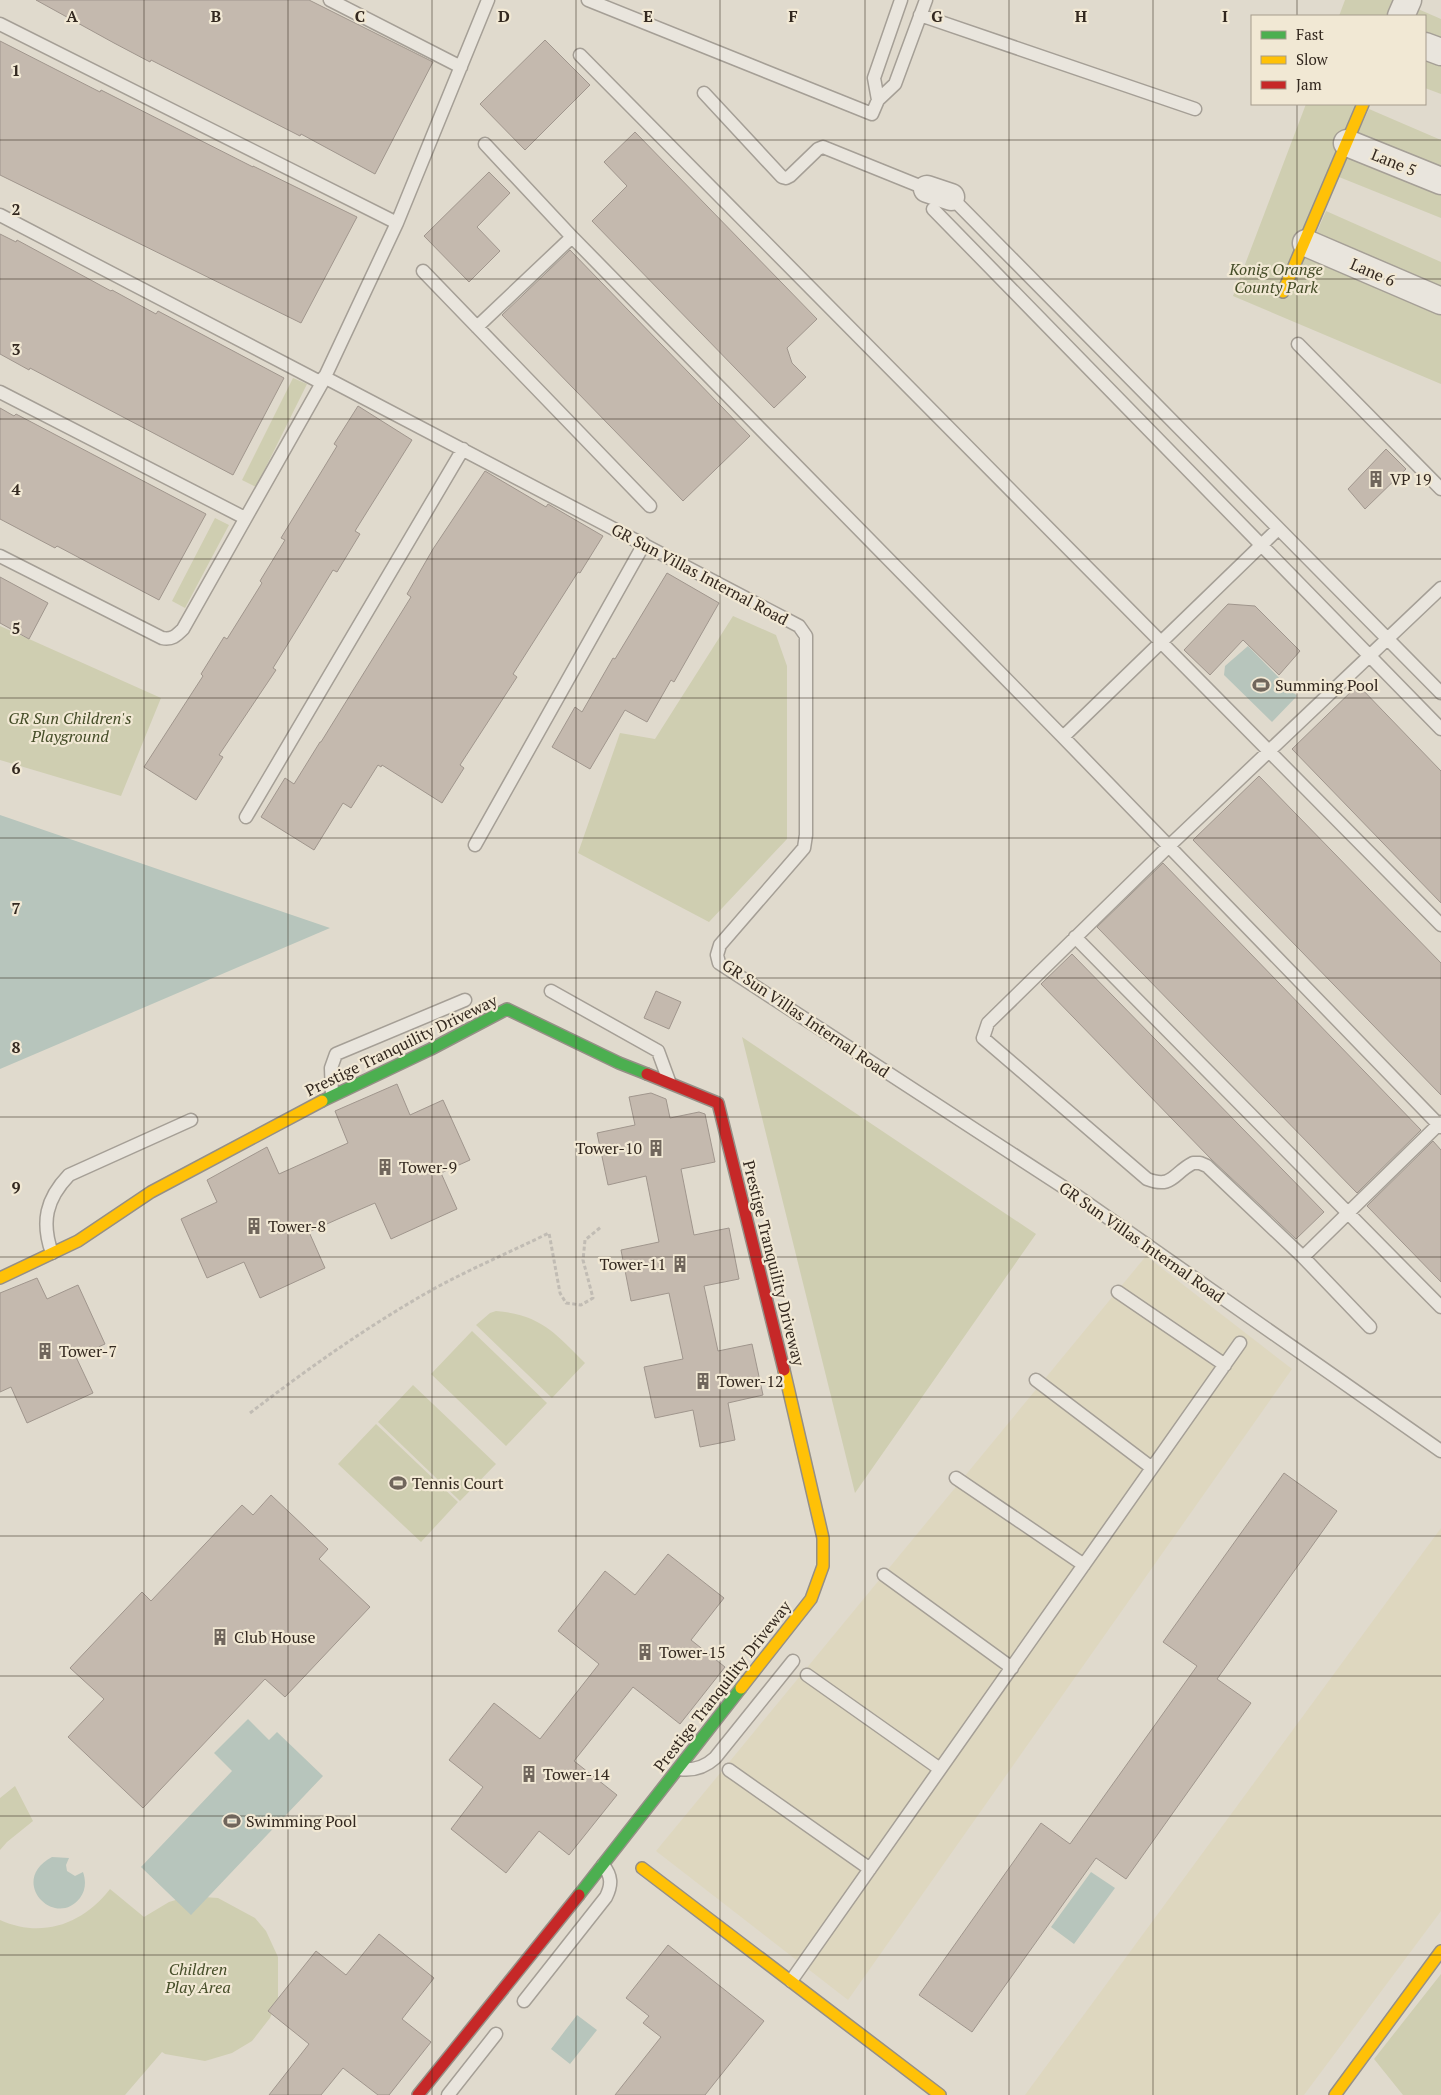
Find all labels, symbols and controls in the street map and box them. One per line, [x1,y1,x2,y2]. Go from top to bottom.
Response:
text: A [66,5,78,27]
text: B [211,5,221,27]
text: C [355,5,365,27]
text: D [498,5,510,27]
text: E [643,5,653,27]
text: F [788,5,798,27]
text: G [931,5,943,27]
text: H [1075,5,1087,27]
text: I [1222,5,1228,27]
legend [1251,15,1426,105]
text: Fast [1296,24,1324,44]
text: Slow [1296,49,1329,69]
text: 1 [11,59,21,81]
text: Jam [1296,74,1322,94]
street label: Lane 5 [1368,143,1420,181]
text: 2 [11,198,21,220]
street label: Lane 6 [1347,253,1399,291]
park label: Konig Orange County Park [1228,258,1323,298]
text: 3 [11,338,21,360]
place label: VP 19 [1390,468,1431,490]
building icon: VP 19 [1366,469,1386,489]
text: 4 [11,478,21,500]
street label: GR Sun Villas Internal Road [608,518,792,630]
text: 5 [11,617,21,639]
place label: Summing Pool [1275,674,1379,696]
sports icon: Summing Pool [1251,675,1271,695]
park label: GR Sun Children's Playground [8,707,132,747]
text: 6 [11,757,21,779]
text: 7 [11,897,21,919]
street label: GR Sun Villas Internal Road [718,954,894,1082]
street label: Prestige Tranquility Driveway [301,988,502,1101]
text: 8 [11,1036,21,1058]
place label: Tower-10 [576,1137,642,1159]
building icon: Tower-10 [646,1138,666,1158]
place label: Tower-9 [399,1156,457,1178]
building icon: Tower-9 [375,1157,395,1177]
street label: Prestige Tranquility Driveway [738,1158,810,1369]
text: 9 [11,1176,21,1198]
street label: GR Sun Villas Internal Road [1055,1176,1229,1308]
place label: Tower-8 [268,1215,326,1237]
building icon: Tower-8 [244,1216,264,1236]
place label: Tower-11 [600,1253,666,1275]
building icon: Tower-11 [670,1254,690,1274]
place label: Tower-7 [59,1340,117,1362]
building icon: Tower-7 [35,1341,55,1361]
place label: Tower-12 [717,1370,783,1392]
building icon: Tower-12 [693,1371,713,1391]
place label: Tennis Court [412,1472,504,1494]
sports icon: Tennis Court [388,1473,408,1493]
street label: Prestige Tranquility Driveway [648,1595,796,1776]
place label: Club House [234,1626,316,1648]
building icon: Club House [210,1627,230,1647]
place label: Tower-15 [659,1641,725,1663]
building icon: Tower-15 [635,1642,655,1662]
place label: Tower-14 [543,1763,610,1785]
building icon: Tower-14 [519,1764,539,1784]
place label: Swimming Pool [246,1810,357,1832]
sports icon: Swimming Pool [222,1811,242,1831]
park label: Children Play Area [164,1958,231,1998]

